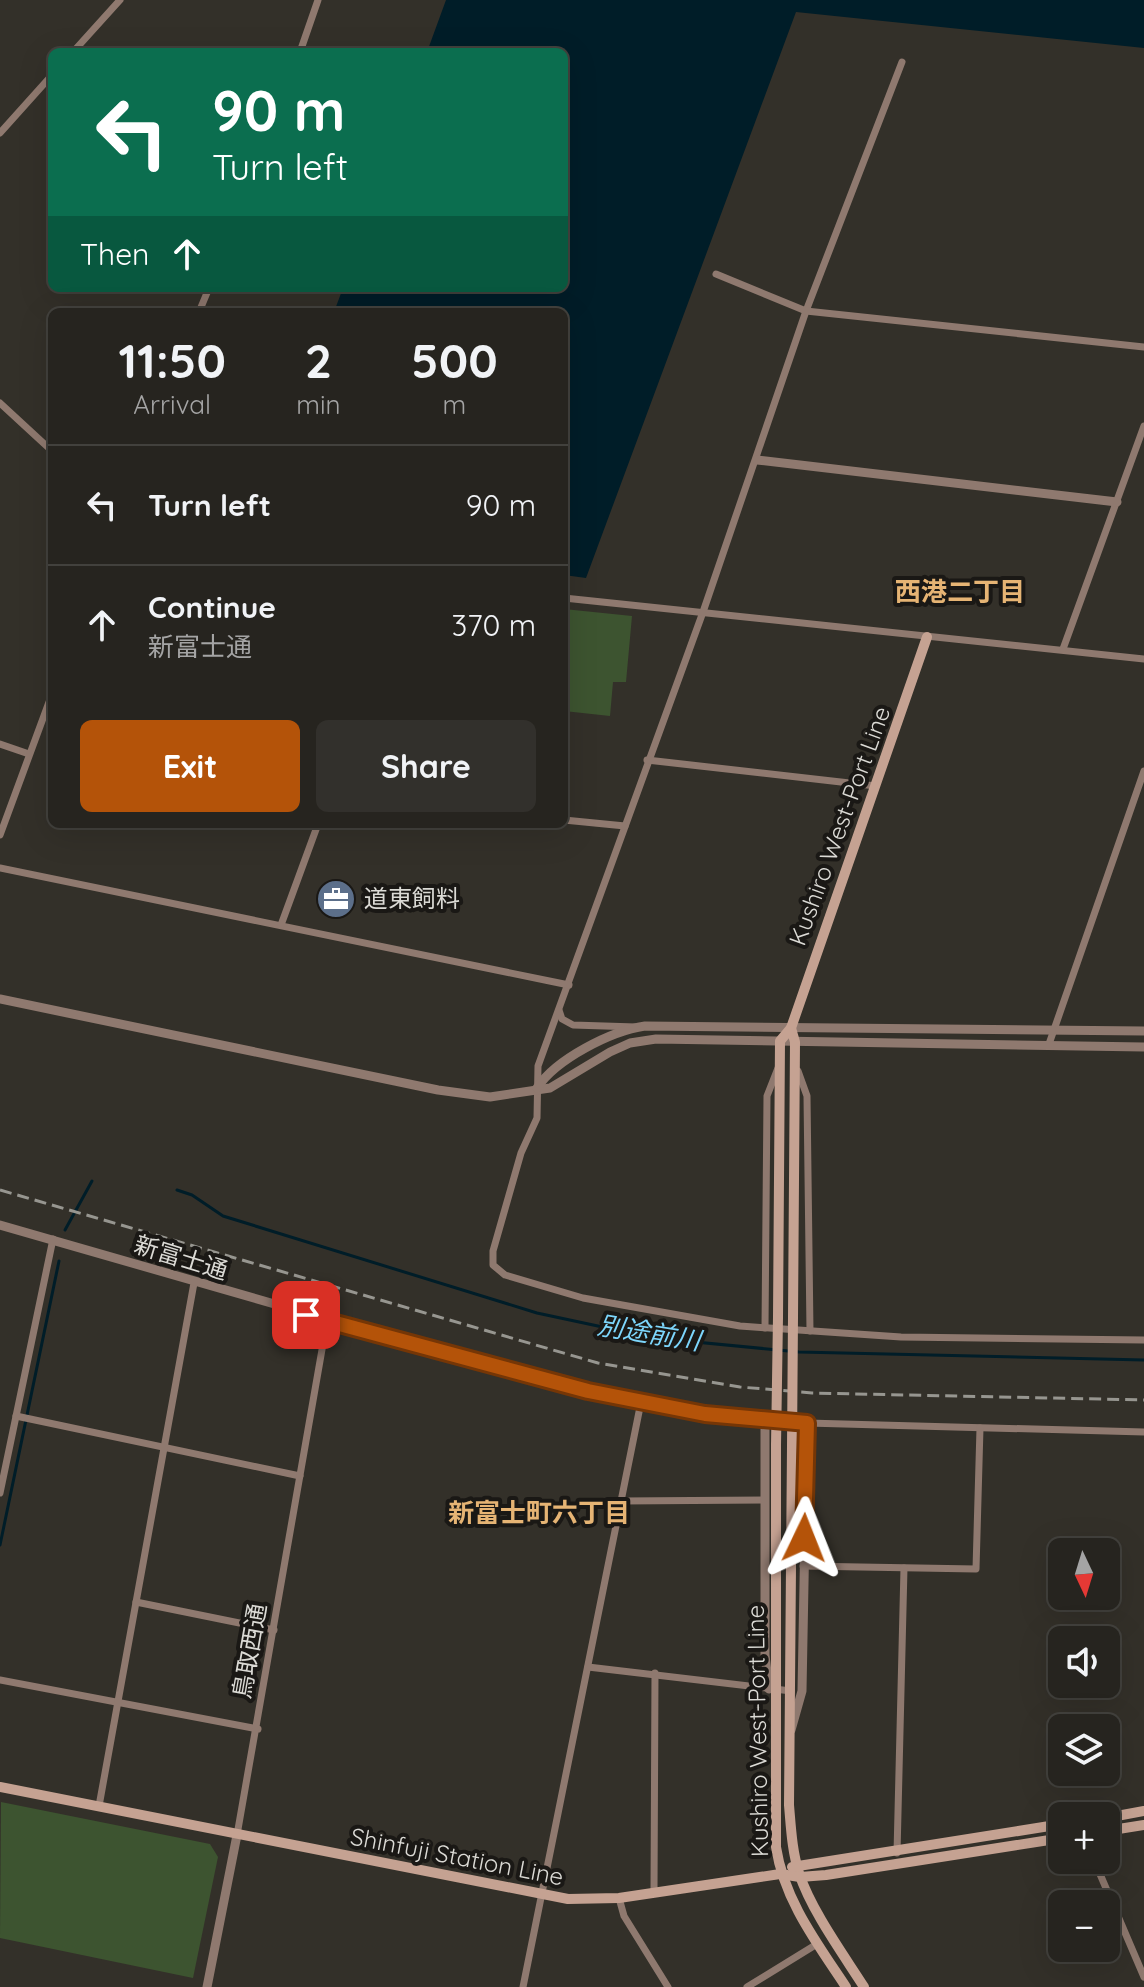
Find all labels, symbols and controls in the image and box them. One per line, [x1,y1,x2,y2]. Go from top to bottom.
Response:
text: 90 m [212,75,346,145]
icon: left [80,80,184,184]
text: Turn left [212,144,348,189]
icon: ahead [165,232,209,276]
text: Then [80,235,149,273]
text: 11:50 [118,330,226,390]
text: 2 [305,330,332,390]
text: 500 [411,330,498,390]
text: Arrival [133,388,211,421]
text: min [296,388,341,421]
text: m [442,388,466,421]
icon: left [80,483,124,527]
text: Turn left [148,486,271,524]
text: 90 m [466,486,536,524]
district label: 西港二丁目 [895,575,1025,608]
text: Continue [148,588,276,626]
icon: ahead [80,603,124,647]
text: 370 m [451,606,536,644]
text: 新富士通 [148,630,252,663]
street label: Kushiro West-Port Line [782,702,896,949]
button: Exit [80,720,300,812]
button: Share [316,720,536,812]
office icon: 道東飼料 [315,878,357,920]
place label: 道東飼料 [364,883,460,913]
street label: 新富士通 [131,1229,232,1285]
pin [272,1281,340,1349]
icon: arrive [284,1293,328,1337]
water label: 別途前川 [595,1308,706,1357]
district label: 新富士町六丁目 [448,1496,630,1529]
position arrow [762,1496,846,1580]
north arrow [1048,1538,1120,1610]
map controls [1048,1538,1120,1962]
street label: 鳥取西通 [226,1601,272,1701]
street label: Kushiro West-Port Line [740,1605,774,1857]
button: sound [1048,1626,1120,1698]
button: layers [1048,1714,1120,1786]
button: + [1048,1802,1120,1874]
street label: Shinfuji Station Line [348,1821,566,1891]
button: − [1048,1890,1120,1962]

